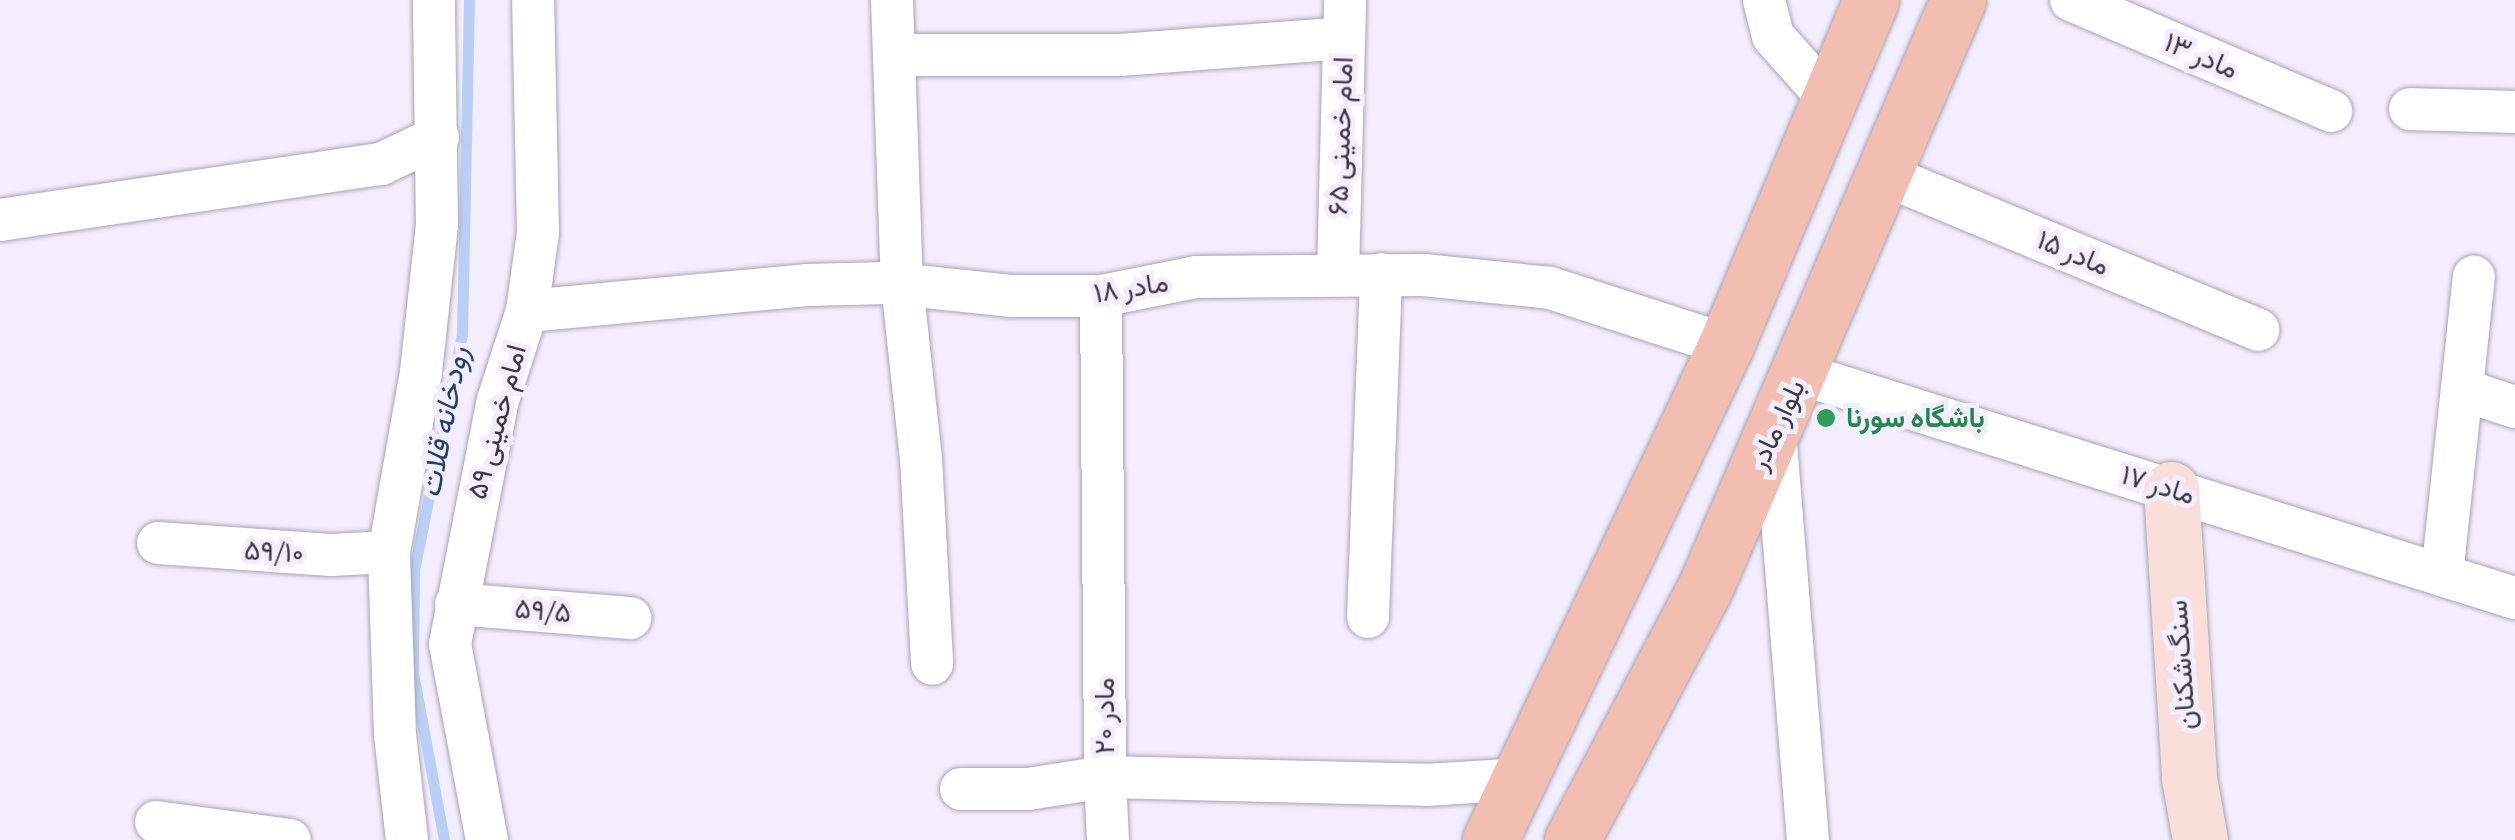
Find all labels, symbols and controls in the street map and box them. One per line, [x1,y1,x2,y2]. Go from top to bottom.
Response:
street label: مادر ۱۳ [2159,25,2243,87]
street label: امام خمینی ۶۵ [1321,56,1361,216]
street label: مادر ۱۵ [2032,223,2114,283]
street label: مادر ۱۸ [1091,266,1171,310]
street label: امام خمینی ۵۹ [460,341,534,503]
water label: رودخانه قلات [412,343,476,501]
street label: بلوار مادر [1741,374,1813,476]
place label: باشگاه سورنا [1846,401,1985,435]
marker: باشگاه سورنا [1815,407,1837,429]
street label: مادر ۱۷ [2117,458,2199,512]
street label: ۵۹/۱۰ [243,534,305,570]
street label: ۵۹/۵ [513,592,573,630]
street label: سنگ‌شکنان [2161,599,2203,731]
street label: مادر ۲۰ [1088,678,1122,754]

